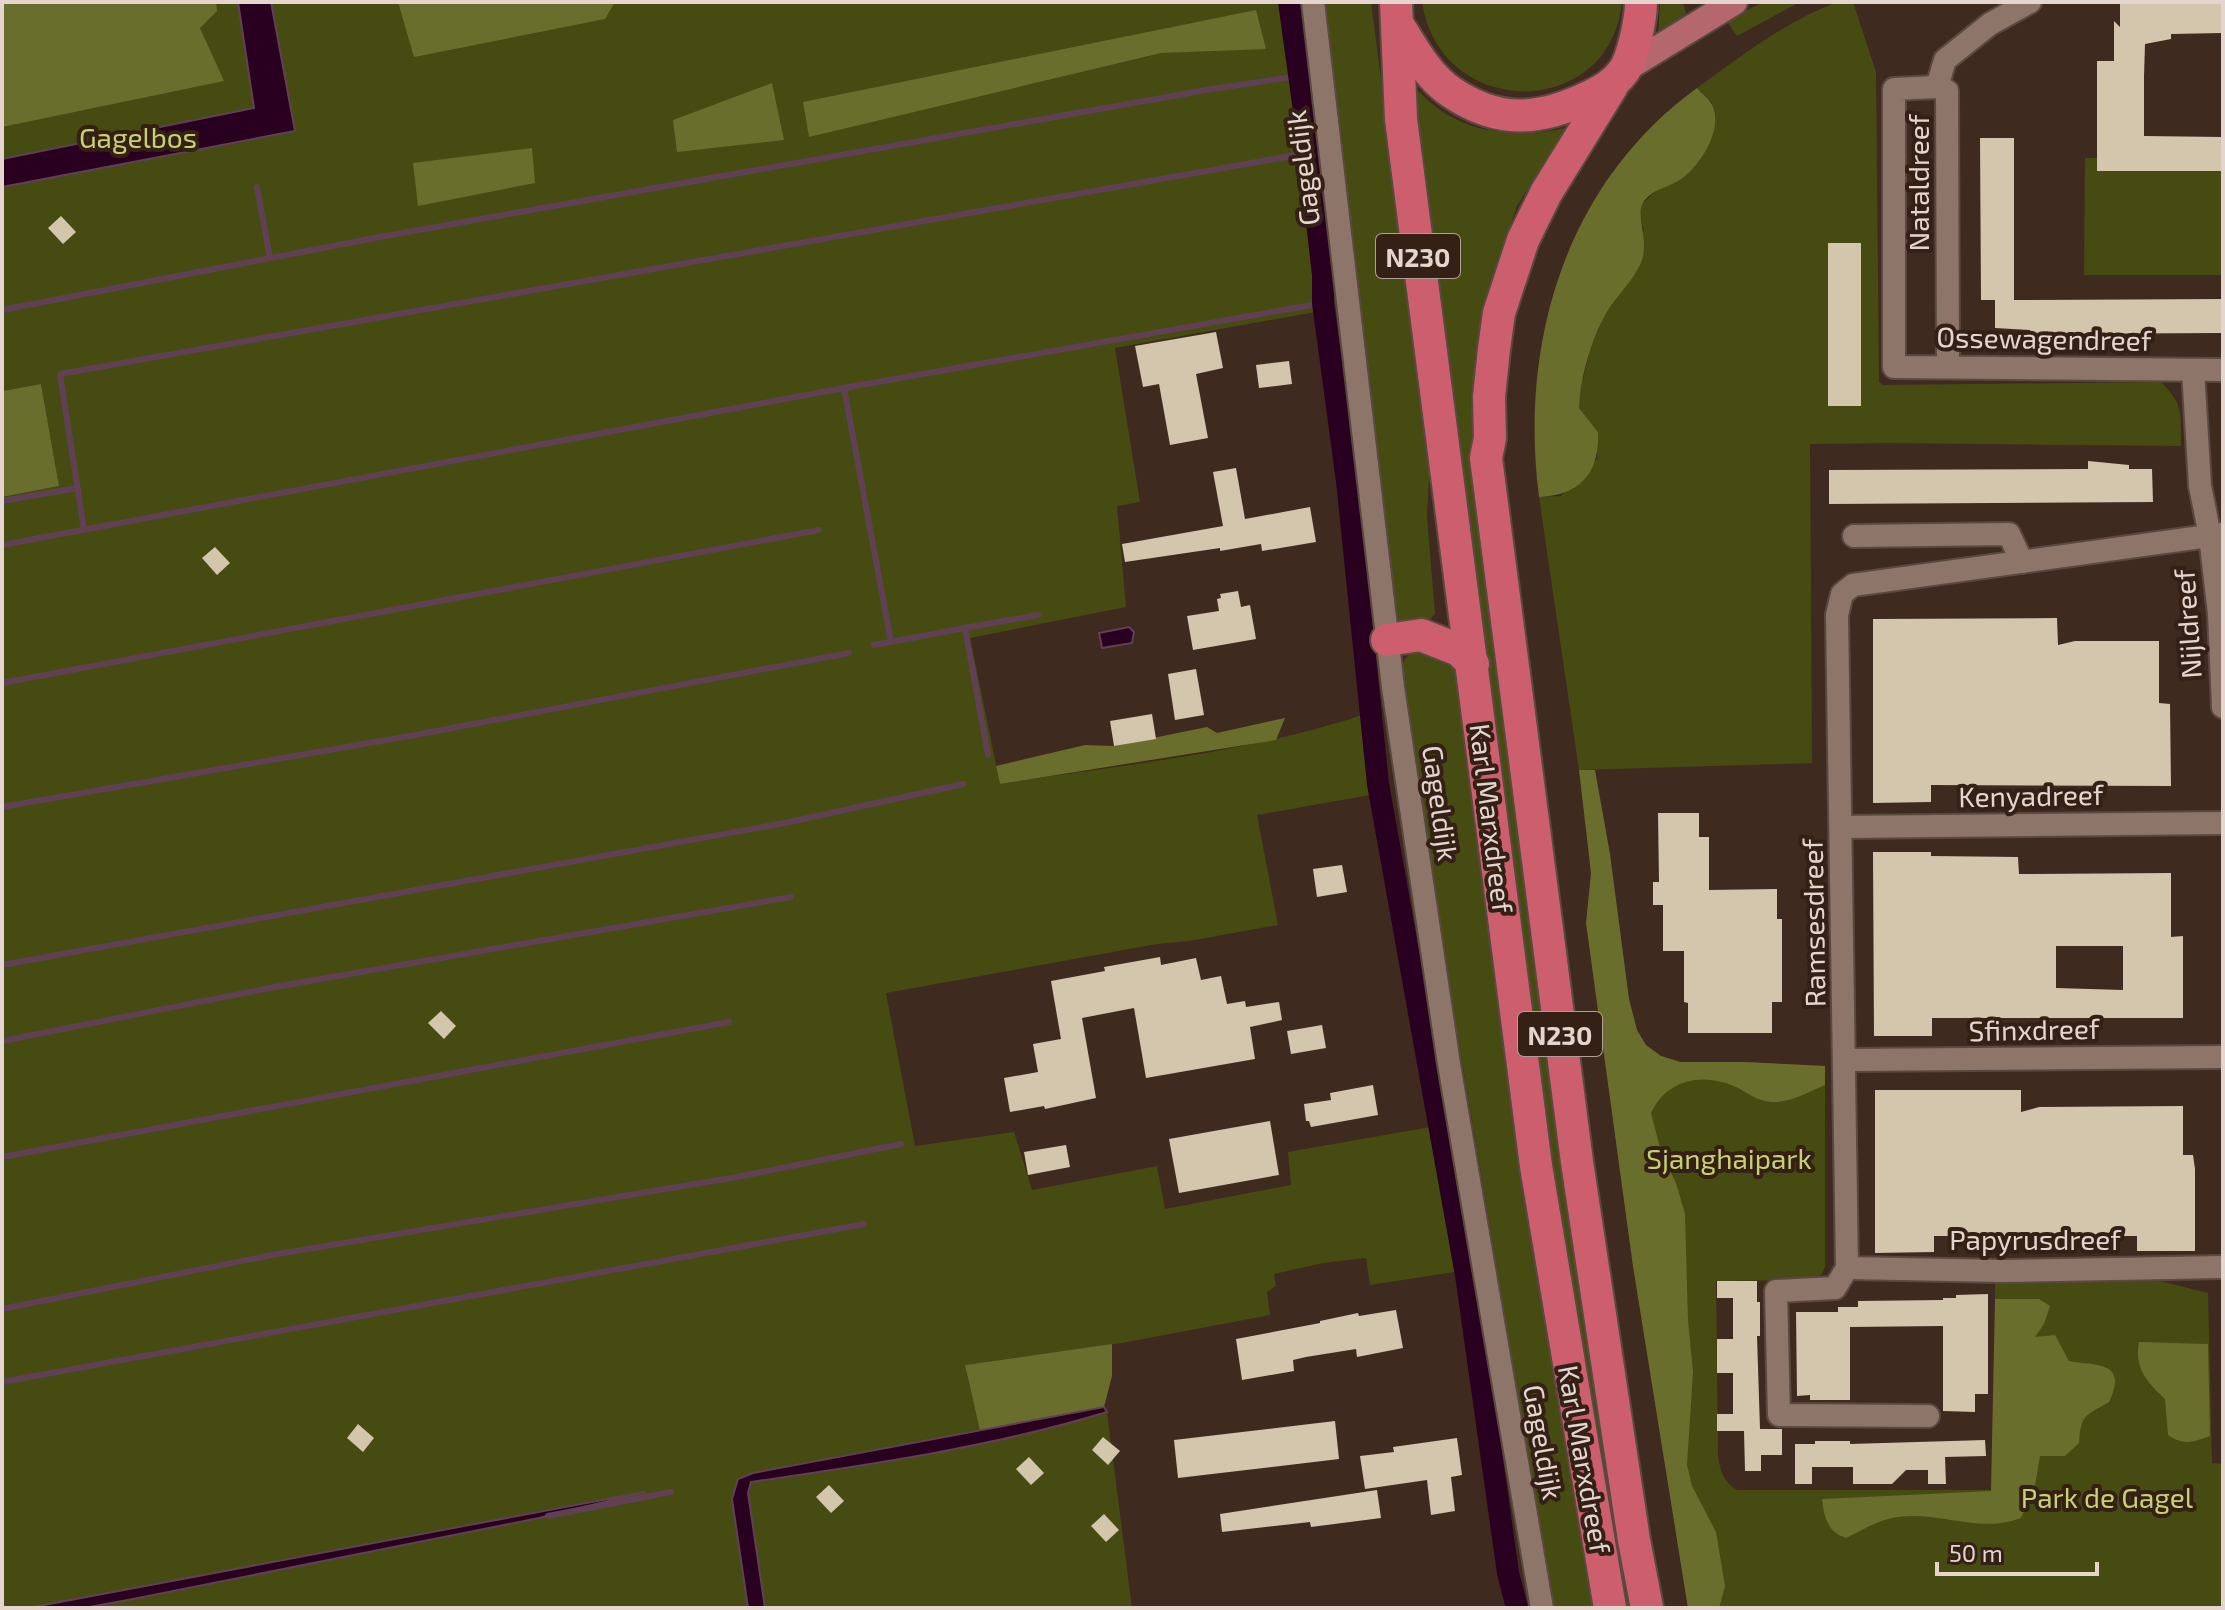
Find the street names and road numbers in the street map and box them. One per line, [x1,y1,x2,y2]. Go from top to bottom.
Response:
street label: Gageldijk [1278,108,1326,228]
street label: Nataldreef [1901,113,1935,252]
road number: N230 [1376,234,1460,278]
street label: Ossewagendreef [1936,319,2153,357]
street label: Nijldreef [2166,567,2208,680]
street label: Karl Marxdreef [1464,721,1521,916]
street label: Gageldijk [1416,743,1466,863]
street label: Kenyadreef [1958,777,2105,813]
street label: Ramsesdreef [1795,837,1831,1007]
street label: Sfinxdreef [1968,1011,2101,1047]
road number: N230 [1518,1012,1602,1056]
street label: Papyrusdreef [1949,1222,2122,1256]
street label: Karl Marxdreef [1552,1362,1619,1557]
street label: Gageldijk [1517,1382,1571,1502]

